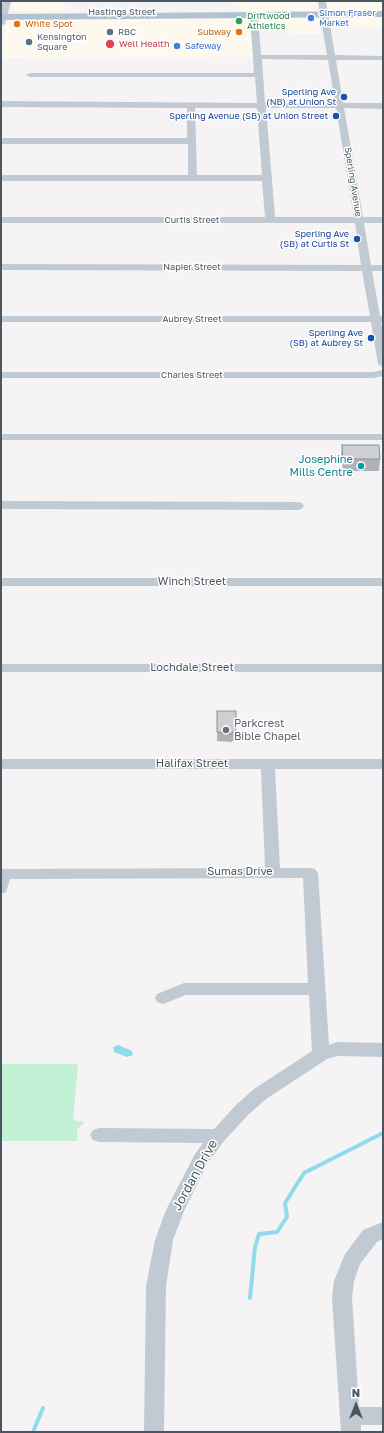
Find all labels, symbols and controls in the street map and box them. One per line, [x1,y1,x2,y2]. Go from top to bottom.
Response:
street label: Hastings Street [88,7,156,17]
place label: Simon Fraser Market [319,8,376,29]
place label: Driftwood Athletics [247,11,290,32]
marker: Simon Fraser Market [306,13,316,23]
marker: Driftwood Athletics [234,16,244,26]
marker: White Spot [12,19,22,29]
place label: White Spot [25,19,73,29]
marker: RBC [105,27,115,37]
place label: RBC [118,27,136,37]
place label: Subway [197,27,231,37]
marker: Subway [234,27,244,37]
place label: Kensington Square [37,32,87,53]
marker: Kensington Square [24,37,34,47]
marker: Well Health [104,38,116,50]
place label: Well Health [119,39,169,49]
marker: Safeway [172,41,182,51]
place label: Safeway [185,41,221,51]
place label: Sperling Ave (NB) at Union St [266,87,336,108]
marker: Sperling Ave (NB) at Union St [339,92,349,102]
place label: Sperling Avenue (SB) at Union Street [169,111,328,121]
marker: Sperling Avenue (SB) at Union Street [331,111,341,121]
street label: Sperling Avenue [342,146,364,218]
street label: Curtis Street [165,215,219,225]
place label: Sperling Ave (SB) at Curtis St [280,229,349,250]
marker: Sperling Ave (SB) at Curtis St [352,234,362,244]
street label: Napier Street [163,262,221,272]
street label: Aubrey Street [162,314,222,324]
place label: Sperling Ave (SB) at Aubrey St [290,328,363,349]
marker: Sperling Ave (SB) at Aubrey St [366,333,376,343]
street label: Charles Street [161,370,223,380]
place label: Josephine Mills Centre [289,453,353,479]
marker: Josephine Mills Centre [356,461,366,471]
street label: Winch Street [158,575,226,589]
street label: Lochdale Street [150,661,234,675]
place label: Parkcrest Bible Chapel [234,717,301,743]
marker: Parkcrest Bible Chapel [221,725,231,735]
street label: Halifax Street [156,757,228,771]
street label: Sumas Drive [207,865,273,879]
street label: Jordan Drive [169,1137,221,1213]
north arrow [336,1385,376,1425]
text: N [352,1386,360,1399]

